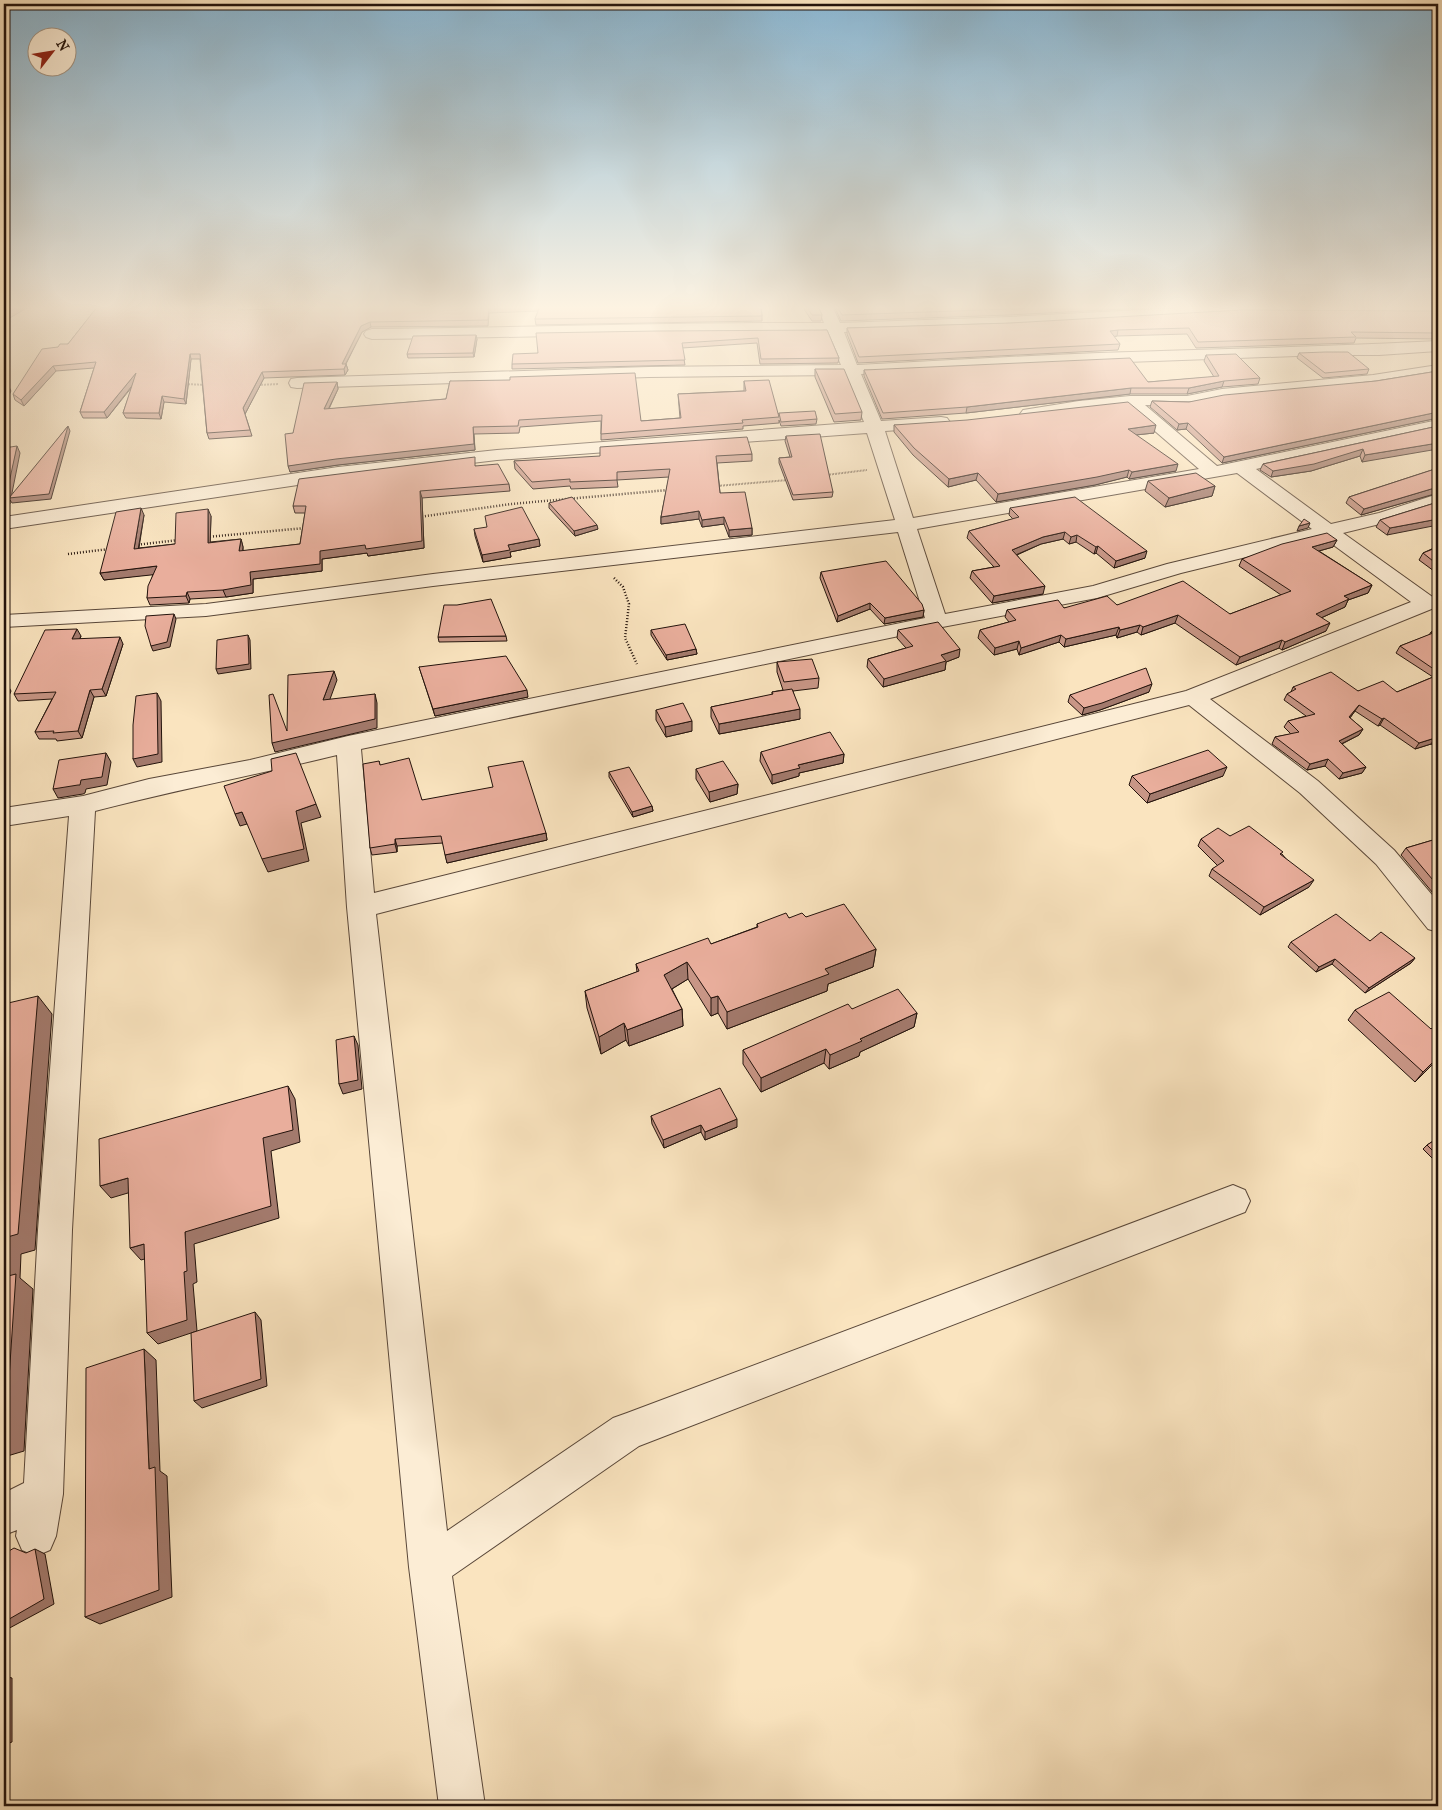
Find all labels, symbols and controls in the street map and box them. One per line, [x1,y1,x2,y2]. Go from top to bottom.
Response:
north arrow [28,28,78,78]
text: N [53,37,73,55]

